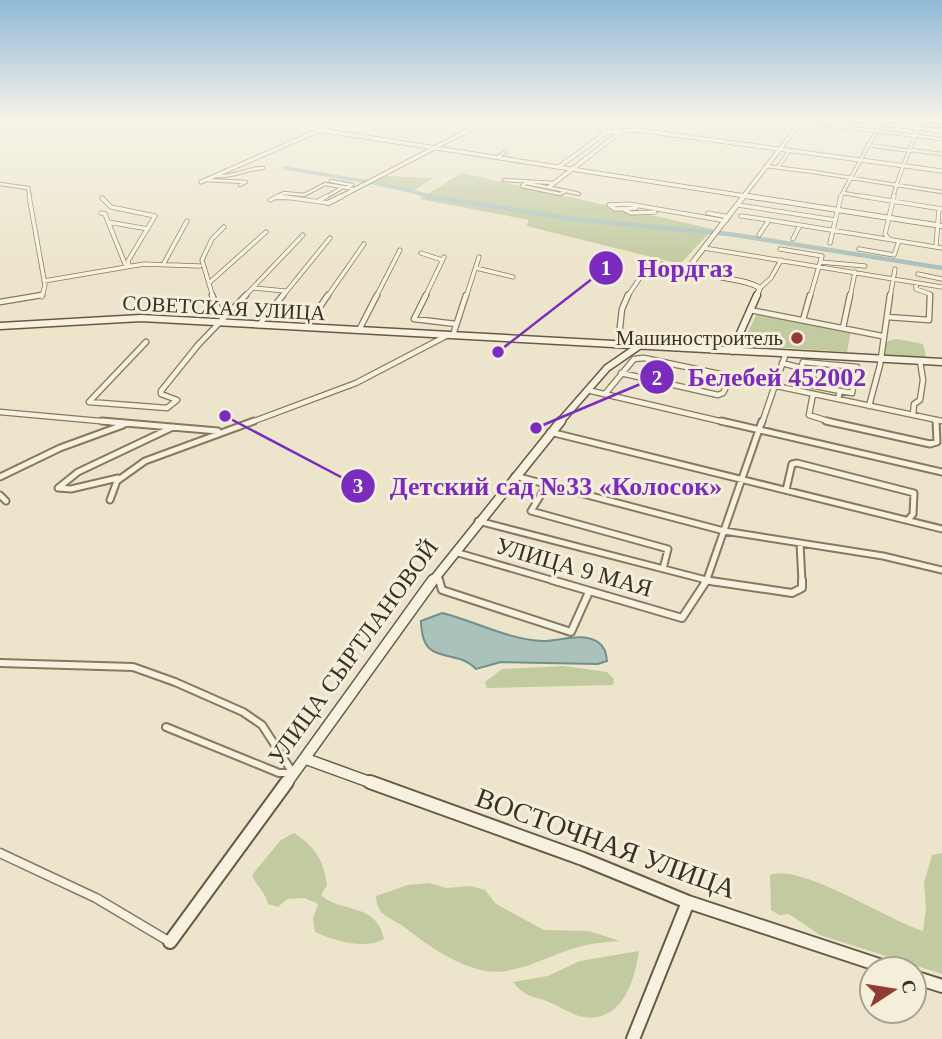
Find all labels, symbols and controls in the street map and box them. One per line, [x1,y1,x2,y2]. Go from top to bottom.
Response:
callout: Нордгаз [588,245,747,292]
text: Нордгаз [637,254,733,283]
text: 1 [601,256,611,280]
street label: СОВЕТСКАЯ УЛИЦА [122,291,327,325]
place label: Машиностроитель [616,326,783,350]
marker: Машиностроитель [789,330,805,346]
callout: Белебей 452002 [639,354,881,401]
text: Белебей 452002 [688,363,866,392]
text: 2 [652,366,662,390]
callout: Детский сад №33 «Колосок» [341,462,736,509]
text: Детский сад №33 «Колосок» [390,472,722,501]
text: 3 [353,474,363,498]
street label: УЛИЦА 9 МАЯ [493,532,655,602]
street label: УЛИЦА СЫРТЛАНОВОЙ [263,535,443,769]
street label: ВОСТОЧНАЯ УЛИЦА [472,781,741,905]
north arrow [858,955,928,1025]
text: С [897,978,921,995]

